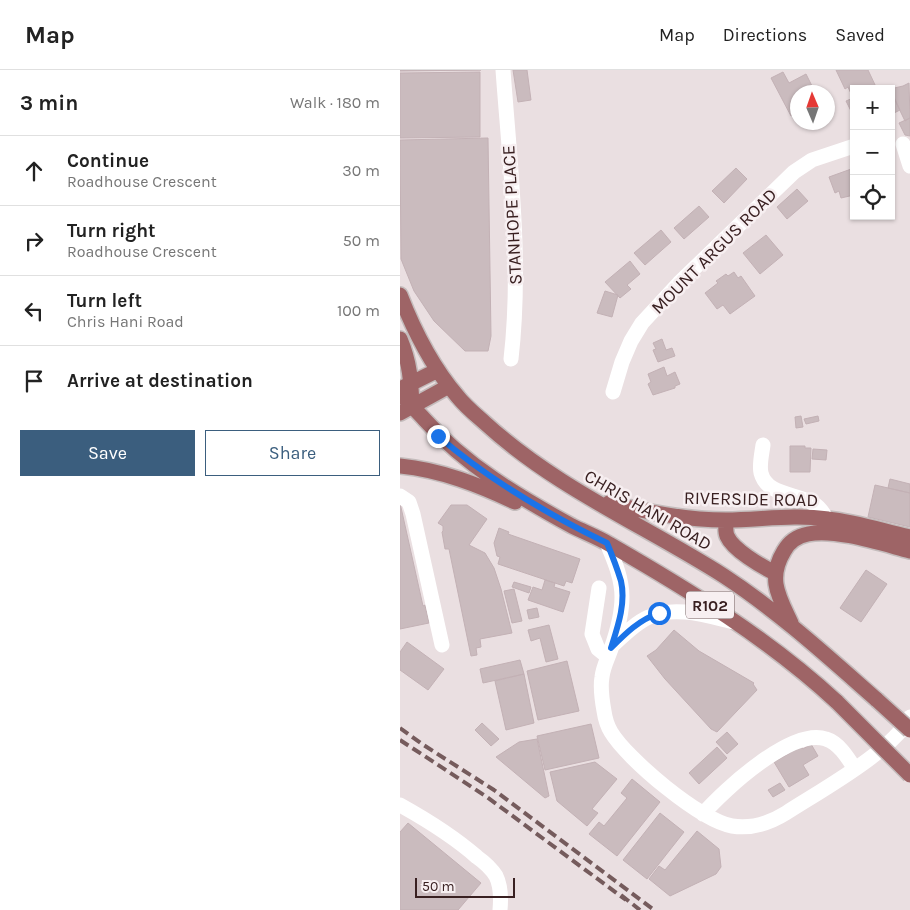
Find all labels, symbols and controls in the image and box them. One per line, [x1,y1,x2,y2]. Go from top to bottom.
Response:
text: Map [25,21,75,49]
text: Map [659,24,695,46]
text: Directions [723,24,807,46]
text: Saved [835,24,885,46]
north arrow [790,85,835,130]
map controls [850,85,895,220]
button: + [850,85,895,130]
text: 3 min [20,91,78,115]
text: Walk · 180 m [290,93,380,112]
button: − [850,130,895,175]
street label: STANHOPE PLACE [497,145,527,285]
text: Continue [67,150,149,172]
icon: ahead [20,157,48,185]
text: 30 m [342,161,380,180]
text: Roadhouse Crescent [67,172,217,191]
button: locate [850,175,895,220]
street label: MOUNT ARGUS ROAD [646,183,782,319]
text: Turn right [67,220,156,242]
icon: right [20,227,48,255]
text: 50 m [343,231,380,250]
text: Roadhouse Crescent [67,242,217,261]
text: Turn left [67,290,142,312]
icon: left [20,297,48,325]
text: 100 m [337,301,380,320]
text: Chris Hani Road [67,312,184,331]
icon: arrive [20,367,48,395]
text: Arrive at destination [67,370,253,392]
route end [427,425,450,448]
button: Save [20,430,195,476]
button: Share [205,430,380,476]
street label: CHRIS HANI ROAD [581,465,715,555]
street label: RIVERSIDE ROAD [684,487,818,511]
road number: R102 [686,592,734,618]
route start [648,602,671,625]
scale bar [415,875,515,898]
text: 50 m [422,878,455,895]

